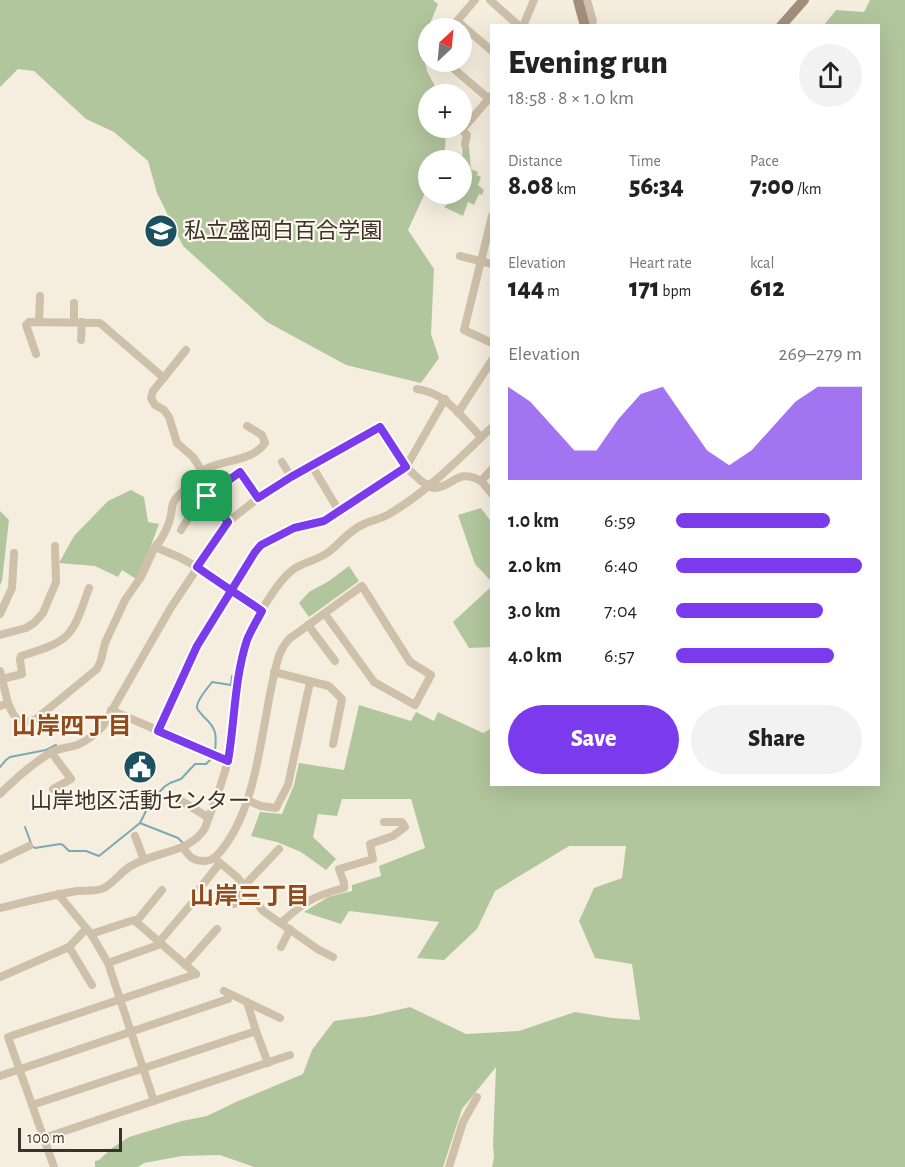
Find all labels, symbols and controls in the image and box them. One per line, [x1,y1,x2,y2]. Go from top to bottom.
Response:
north arrow [418,18,472,72]
map controls [418,18,472,204]
button: share [799,44,862,107]
text: Evening run [508,47,668,80]
button: + [418,84,472,138]
text: 18:58 · 8 × 1.0 km [508,88,634,108]
button: − [418,150,472,204]
text: Distance [508,153,562,169]
text: Time [629,153,661,169]
text: Pace [750,153,779,169]
text: 8.08 [508,173,554,199]
text: 56:34 [629,173,684,199]
text: 7:00 [750,173,794,199]
text: km [554,181,576,197]
text: /km [794,181,822,197]
school or university icon: 私立盛岡白百合学園 [143,213,179,249]
place label: 私立盛岡白百合学園 [184,219,382,242]
text: Elevation [508,255,566,271]
text: Heart rate [629,255,692,271]
text: kcal [750,255,774,271]
text: 144 [508,275,544,301]
text: 171 [629,275,660,301]
text: 612 [750,275,785,301]
text: m [544,283,560,299]
text: bpm [660,283,691,299]
text: Elevation [508,344,580,364]
text: 269–279 m [778,344,862,364]
pin [181,470,232,521]
icon: arrive [190,479,223,512]
text: 1.0 km [508,511,559,531]
text: 6:59 [604,511,636,531]
text: 2.0 km [508,556,561,576]
text: 6:40 [604,556,638,576]
text: 3.0 km [508,601,561,621]
text: 7:04 [604,601,637,621]
text: 4.0 km [508,646,562,666]
text: 6:57 [604,646,635,666]
button: Save [508,705,679,774]
button: Share [691,705,862,774]
district label: 山岸四丁目 [12,713,132,739]
public building icon: 山岸地区活動センター [122,749,158,785]
place label: 山岸地区活動センター [30,789,250,812]
district label: 山岸三丁目 [190,883,310,909]
scale bar [18,1125,122,1152]
text: 100 m [27,1130,65,1146]

